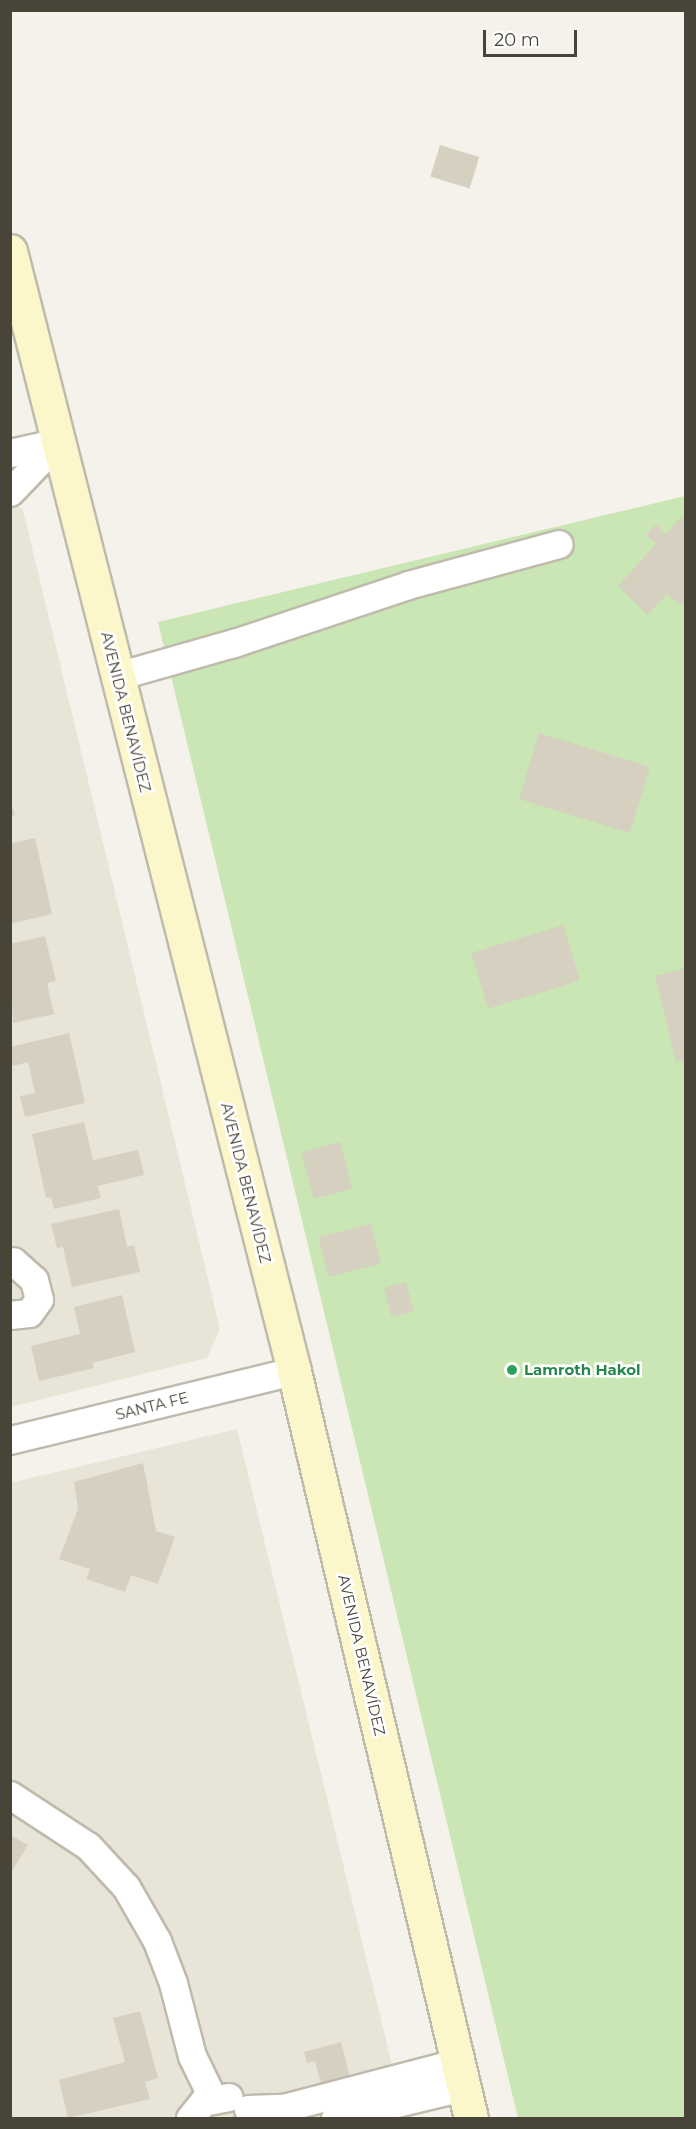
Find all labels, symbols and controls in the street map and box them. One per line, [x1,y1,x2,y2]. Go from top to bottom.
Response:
scale bar [486,18,580,56]
text: 20 m [494,29,540,51]
street label: AVENIDA BENAVÍDEZ [97,630,155,794]
street label: AVENIDA BENAVÍDEZ [217,1101,275,1265]
place label: Lamroth Hakol [524,1361,641,1379]
marker: Lamroth Hakol [505,1363,519,1377]
street label: SANTA FE [114,1388,190,1424]
street label: AVENIDA BENAVÍDEZ [335,1573,389,1737]

